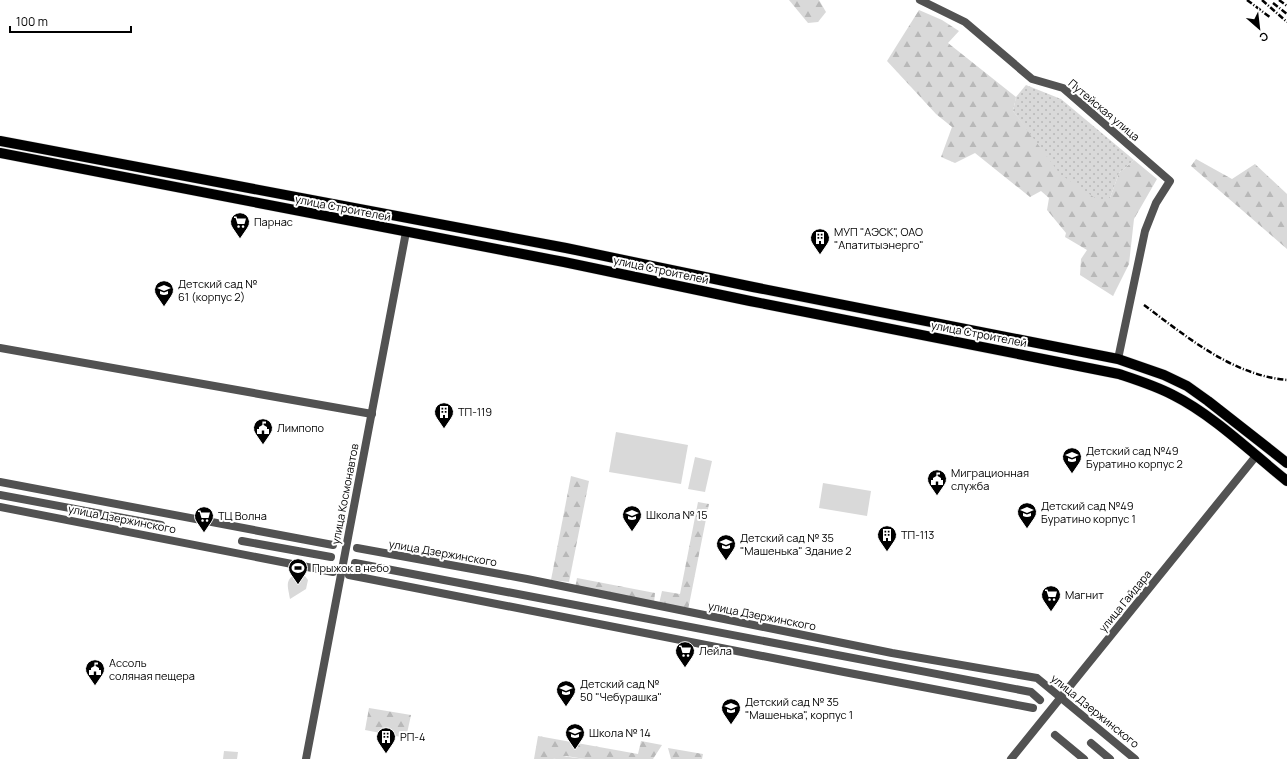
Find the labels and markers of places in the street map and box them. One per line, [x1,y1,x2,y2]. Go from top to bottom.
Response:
supermarket icon: Парнас [229,211,251,239]
place label: Парнас [254,214,293,229]
place label: МУП "АЭСК", ОАО "Апатитыэнерго" [834,224,923,252]
building icon: МУП "АЭСК", ОАО "Апатитыэнерго" [809,227,831,255]
place label: Детский сад № 61 (корпус 2) [178,276,257,304]
school or university icon: Детский сад № 61 (корпус 2) [153,279,175,307]
building icon: ТП-119 [433,401,455,429]
place label: ТП-119 [458,404,492,419]
public building icon: Лимпопо [252,417,274,445]
place label: Лимпопо [277,420,325,435]
place label: Детский сад №49 Буратино корпус 2 [1086,443,1183,471]
school or university icon: Детский сад №49 Буратино корпус 2 [1061,446,1083,474]
place label: Миграционная служба [951,465,1029,493]
public building icon: Миграционная служба [926,468,948,496]
place label: Детский сад №49 Буратино корпус 1 [1041,498,1136,526]
school or university icon: Детский сад №49 Буратино корпус 1 [1016,501,1038,529]
school or university icon: Школа № 15 [621,504,643,532]
supermarket icon: ТЦ Волна [193,505,215,533]
place label: Школа № 15 [646,507,707,522]
place label: ТЦ Волна [218,508,267,523]
building icon: ТП-113 [876,524,898,552]
place label: ТП-113 [901,527,934,542]
place label: Детский сад № 35 "Машенька" Здание 2 [740,530,852,558]
school or university icon: Детский сад № 35 "Машенька" Здание 2 [715,533,737,561]
sports icon: Прыжок в небо [287,557,309,585]
place label: Прыжок в небо [312,560,390,575]
supermarket icon: Магнит [1040,584,1062,612]
place label: Магнит [1065,587,1104,602]
supermarket icon: Лейла [674,640,696,668]
place label: Лейла [699,643,732,658]
place label: Ассоль соляная пещера [109,655,195,683]
public building icon: Ассоль соляная пещера [84,658,106,686]
place label: Детский сад № 50 "Чебурашка" [580,676,662,704]
school or university icon: Детский сад № 50 "Чебурашка" [555,679,577,707]
place label: Детский сад № 35 "Машенька", корпус 1 [745,694,853,722]
school or university icon: Детский сад № 35 "Машенька", корпус 1 [720,697,742,725]
school or university icon: Школа № 14 [564,722,586,750]
place label: Школа № 14 [589,725,651,740]
building icon: РП-4 [375,726,397,754]
place label: РП-4 [400,729,426,744]

